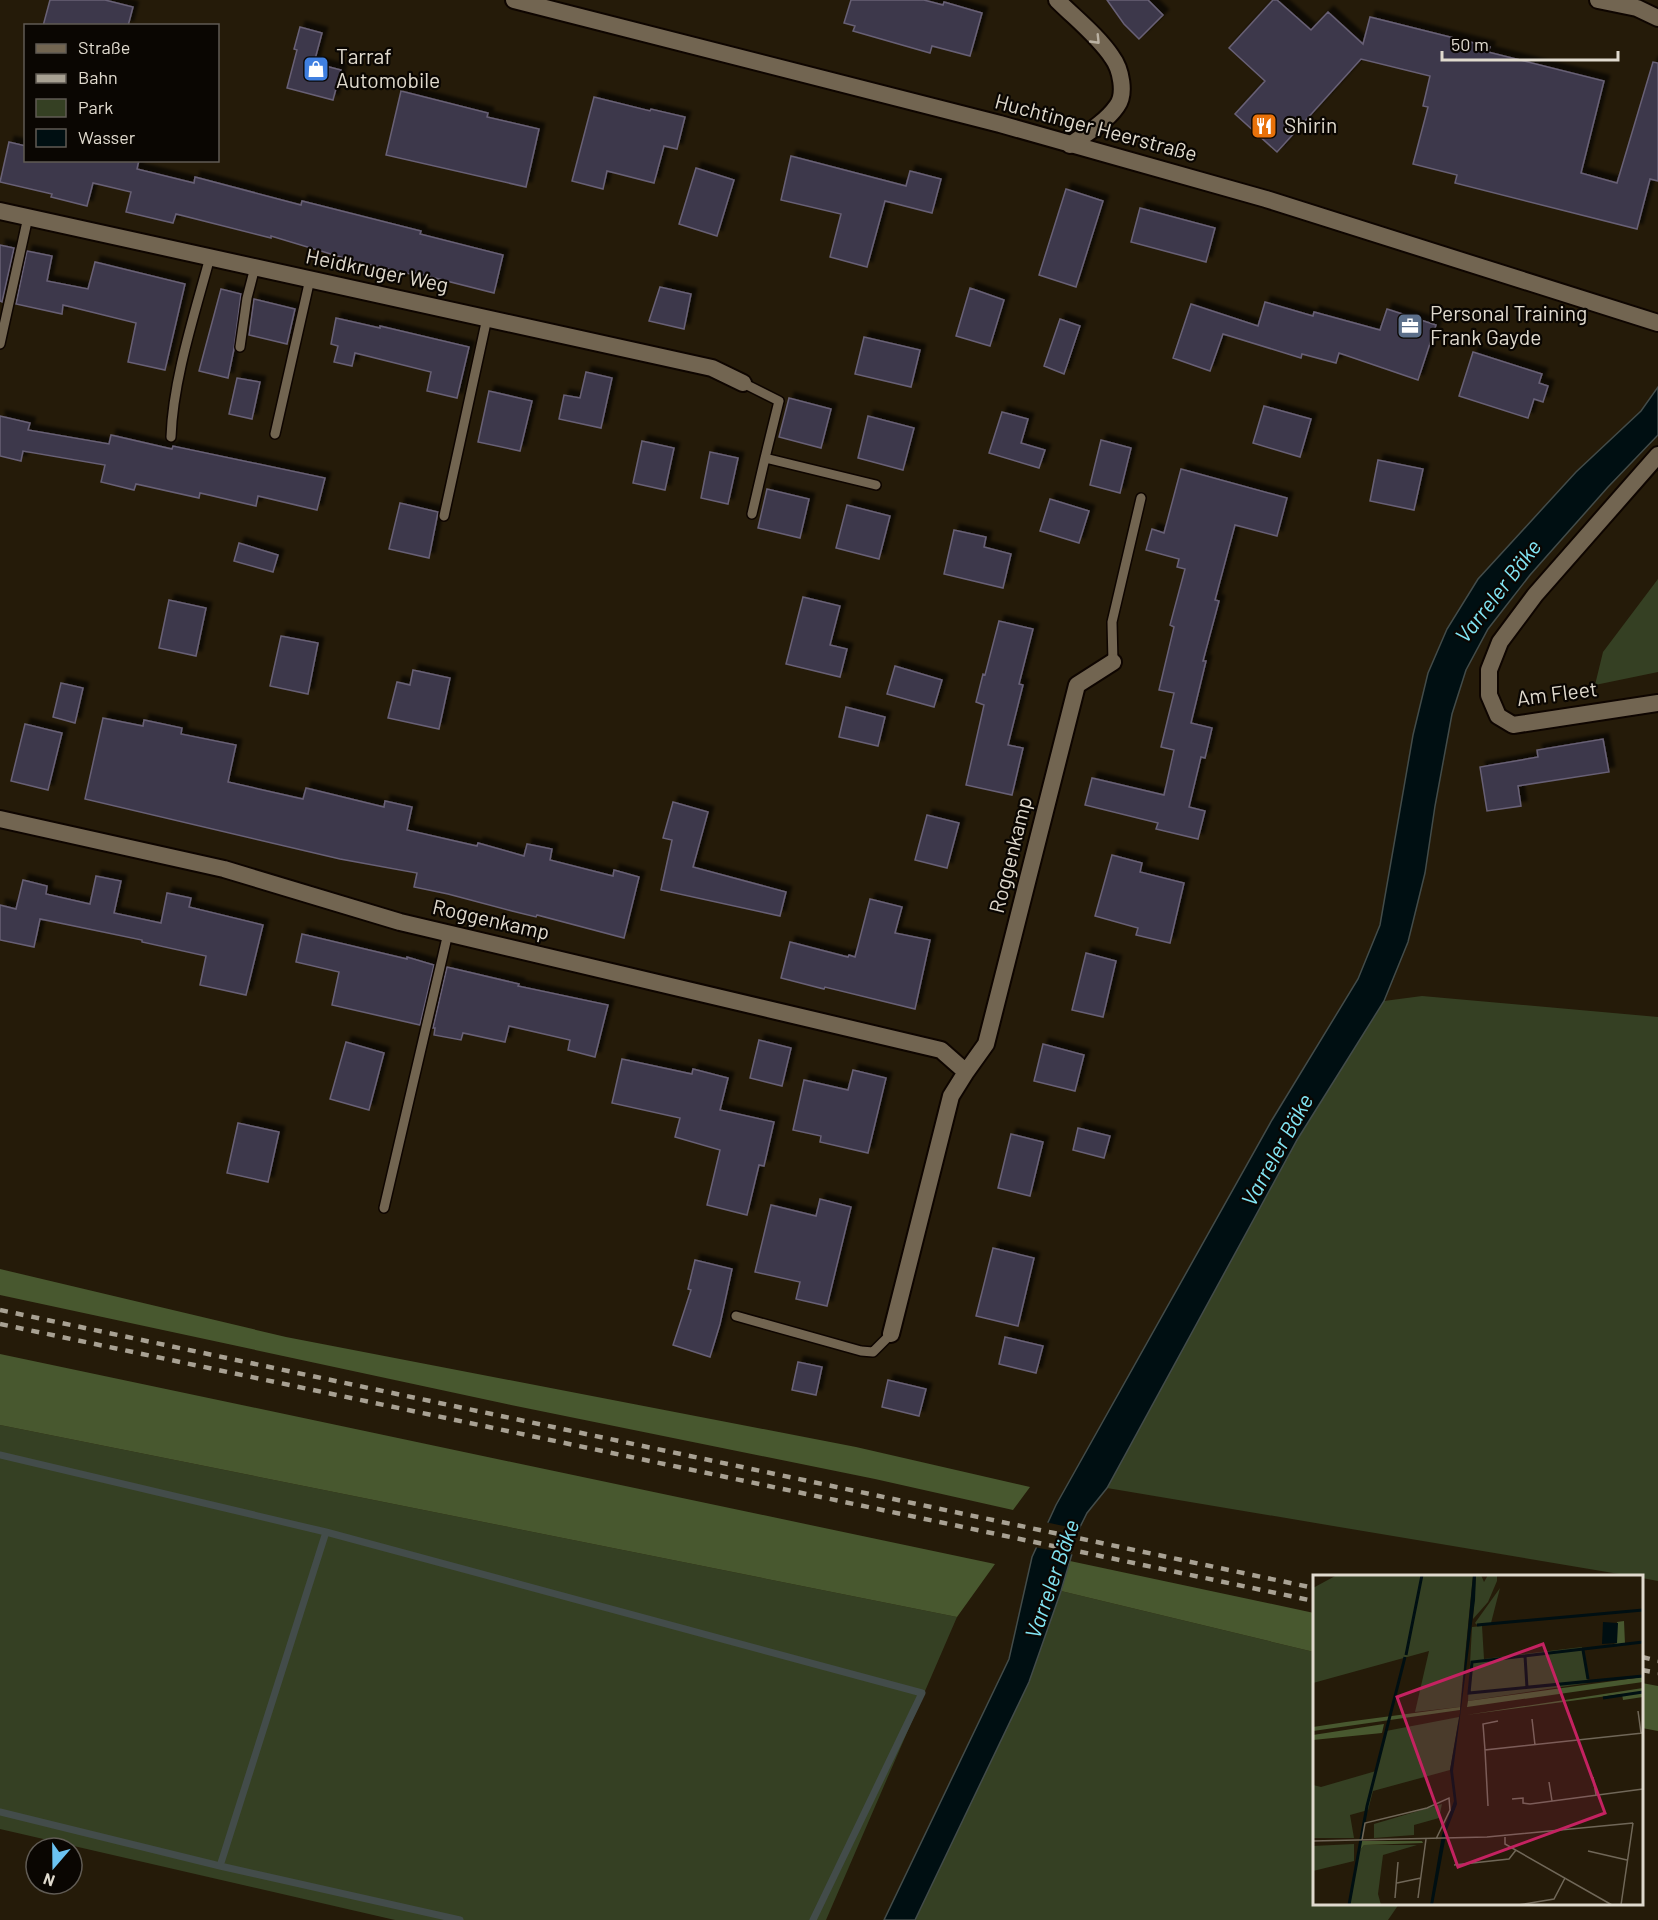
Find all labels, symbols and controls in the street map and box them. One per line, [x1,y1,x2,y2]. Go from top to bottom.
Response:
legend [24,24,219,162]
scale bar [1442,24,1618,62]
one-way arrow [1089,32,1100,43]
text: 50 m [1451,33,1489,55]
text: Straße [78,36,130,58]
place label: Tarraf Automobile [336,43,440,92]
shop icon: Tarraf Automobile [301,54,331,84]
text: Bahn [78,66,118,88]
street label: Huchtinger Heerstraße [992,87,1200,166]
text: Park [78,96,113,118]
restaurant icon: Shirin [1249,111,1279,141]
place label: Shirin [1284,112,1337,137]
text: Wasser [78,126,136,148]
street label: Heidkruger Weg [304,242,451,297]
place label: Personal Training Frank Gayde [1430,300,1587,349]
office icon: Personal Training Frank Gayde [1395,311,1425,341]
water label: Varreler Bäke [1449,533,1546,647]
street label: Am Fleet [1515,675,1599,710]
street label: Roggenkamp [983,794,1036,915]
street label: Roggenkamp [430,893,552,944]
water label: Varreler Bäke [1235,1089,1318,1210]
water label: Varreler Bäke [1019,1516,1084,1642]
inset map [1313,1575,1643,1905]
north arrow [24,1836,84,1896]
text: N [40,1870,57,1891]

